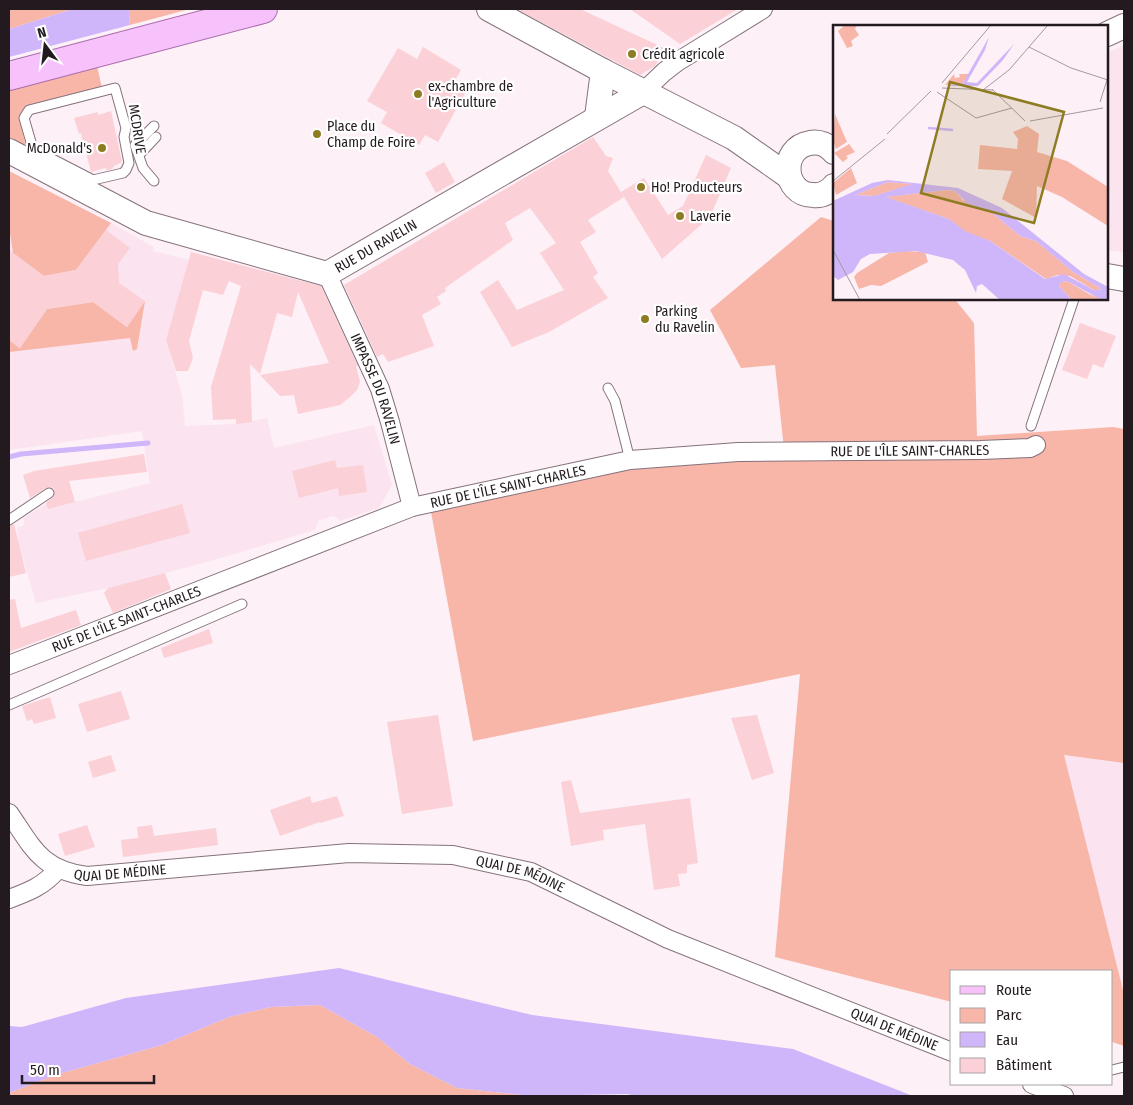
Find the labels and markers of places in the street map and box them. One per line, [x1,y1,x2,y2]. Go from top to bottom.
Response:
place label: Crédit agricole [642,46,725,63]
marker: Crédit agricole [626,48,638,60]
place label: ex-chambre de l'Agriculture [428,78,513,111]
marker: ex-chambre de l'Agriculture [412,88,424,100]
place label: Place du Champ de Foire [327,118,415,151]
marker: Place du Champ de Foire [311,128,323,140]
place label: McDonald's [27,140,92,157]
marker: McDonald's [96,142,108,154]
place label: Ho! Producteurs [651,179,742,196]
marker: Ho! Producteurs [635,181,647,193]
place label: Laverie [690,208,731,225]
marker: Laverie [674,210,686,222]
place label: Parking du Ravelin [655,303,715,336]
marker: Parking du Ravelin [639,313,651,325]

